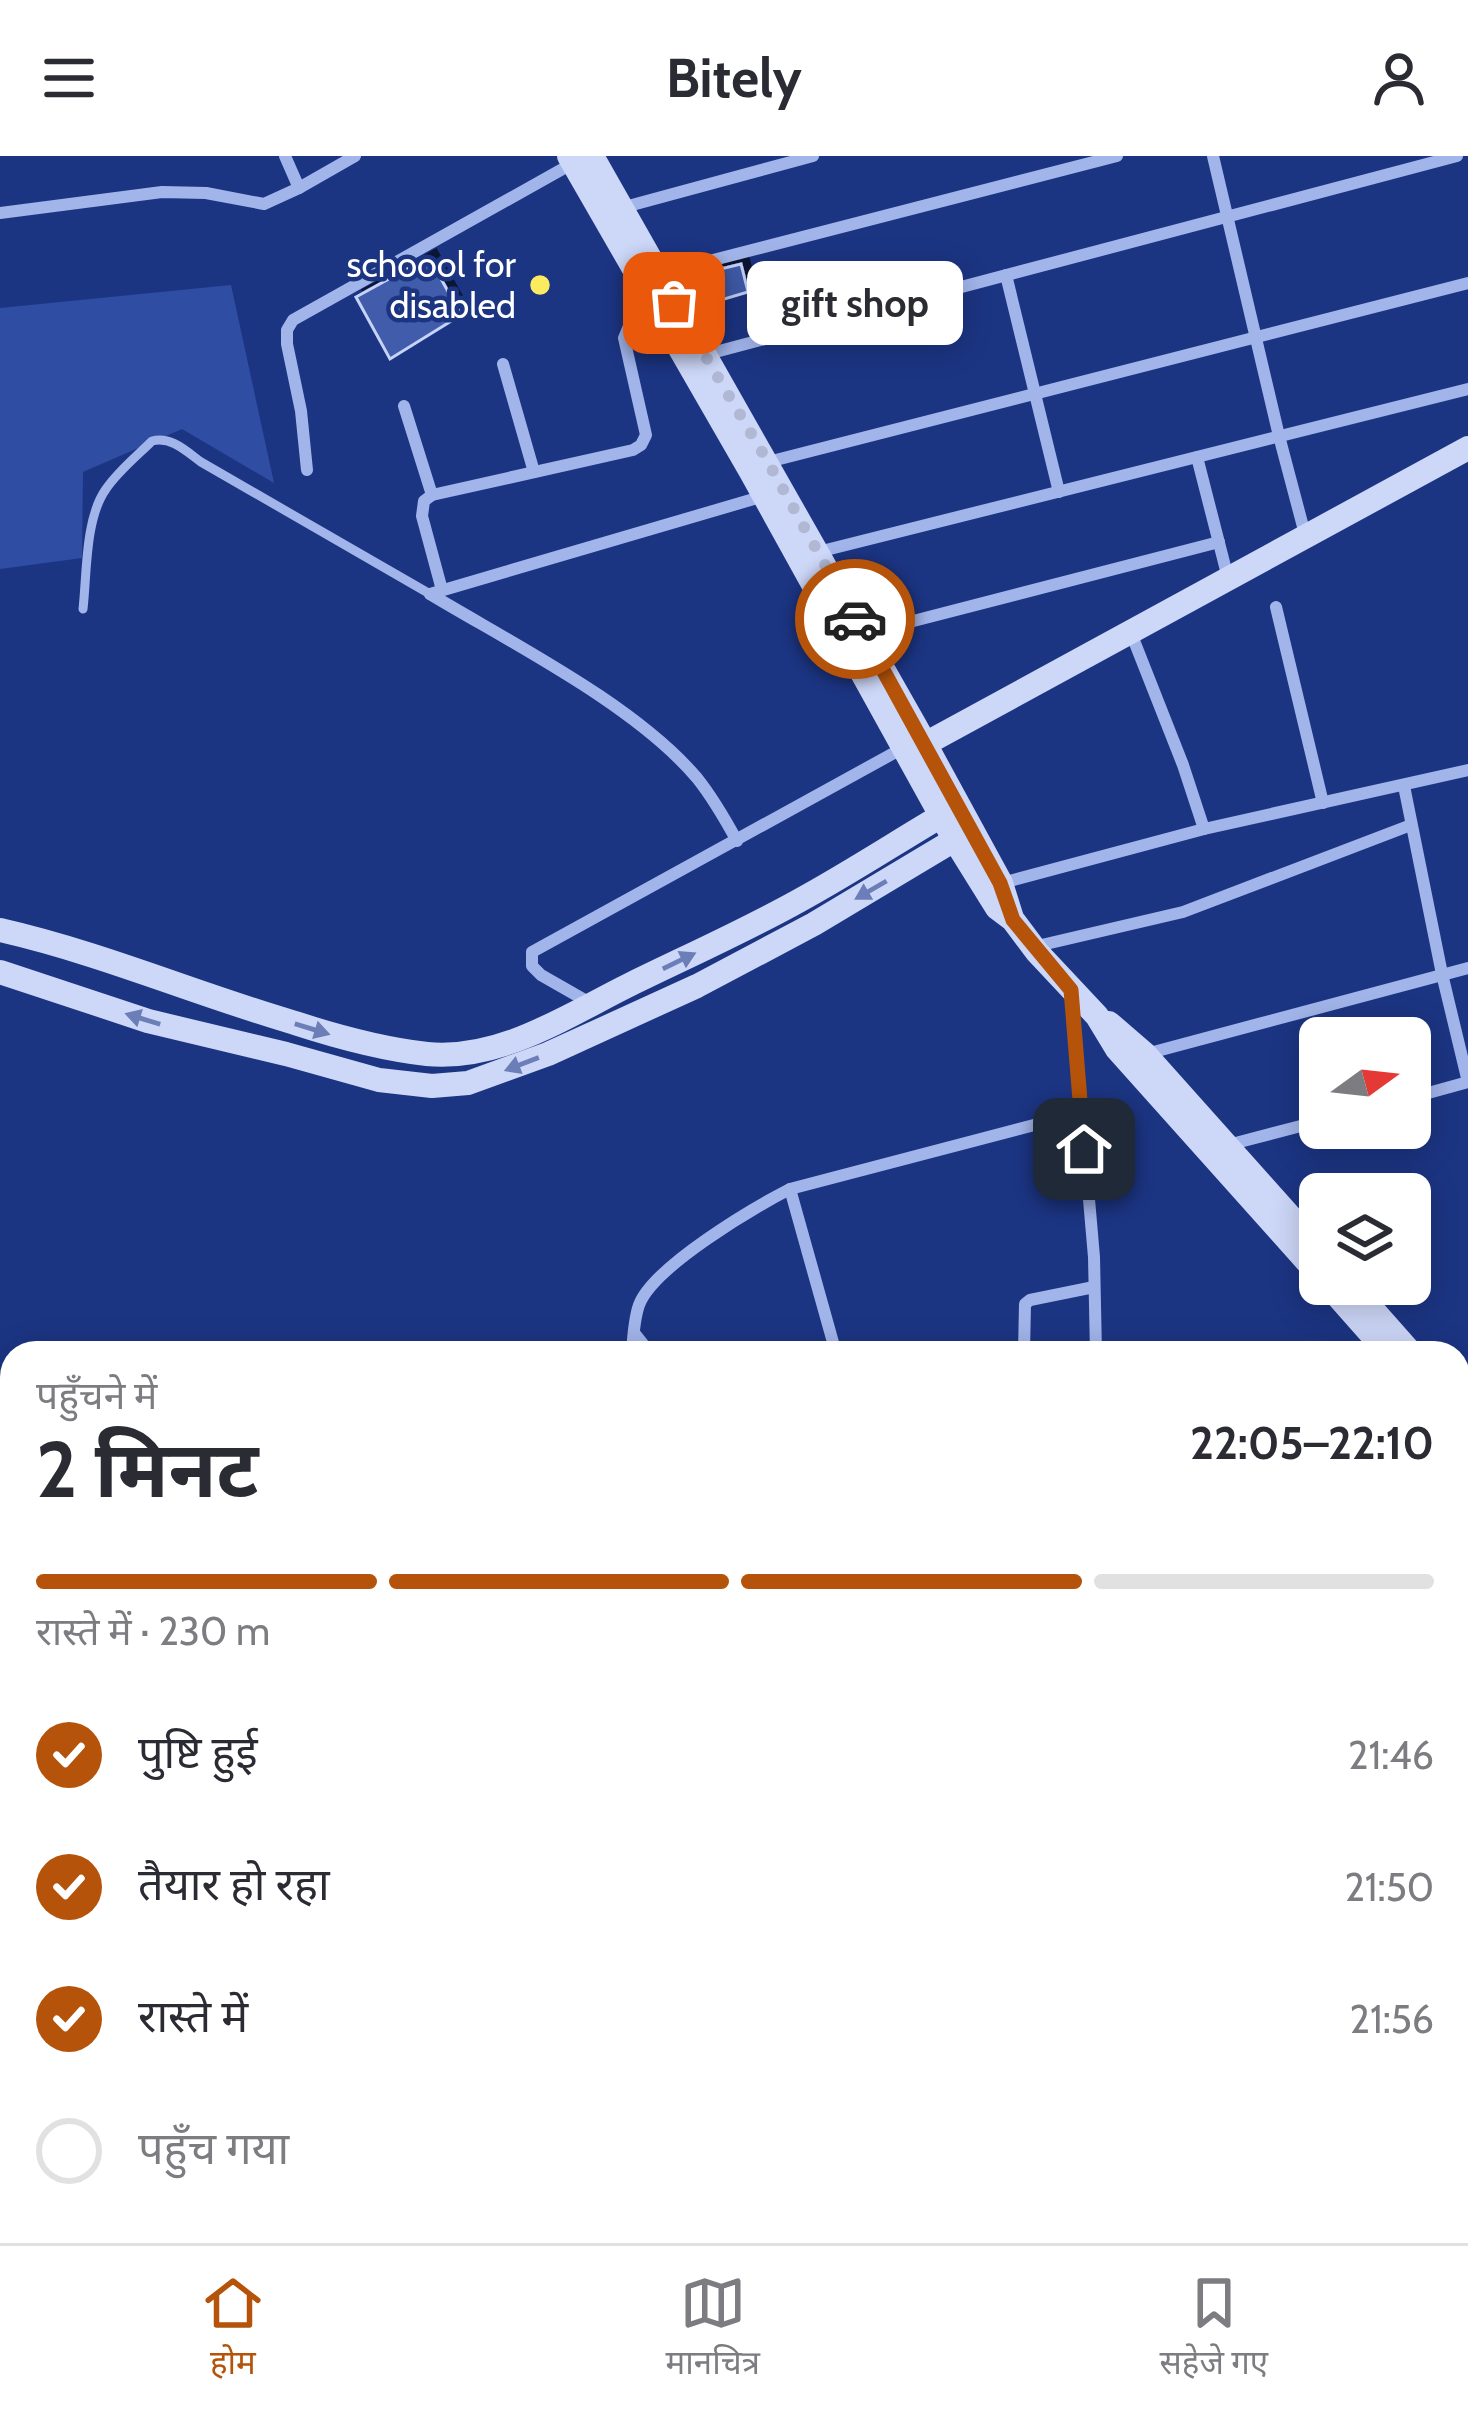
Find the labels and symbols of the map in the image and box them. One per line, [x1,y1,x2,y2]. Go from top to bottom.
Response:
place label: schoool for disabled [347,242,517,327]
pin [623,252,725,354]
callout: gift shop [746,261,962,345]
marker: schoool for disabled [527,272,553,298]
courier [795,559,915,679]
one-way arrow [854,879,888,900]
one-way arrow [661,951,696,971]
one-way arrow [124,1009,161,1027]
north arrow [1299,1017,1431,1149]
one-way arrow [294,1021,331,1039]
one-way arrow [503,1055,539,1074]
pin [1033,1098,1135,1200]

